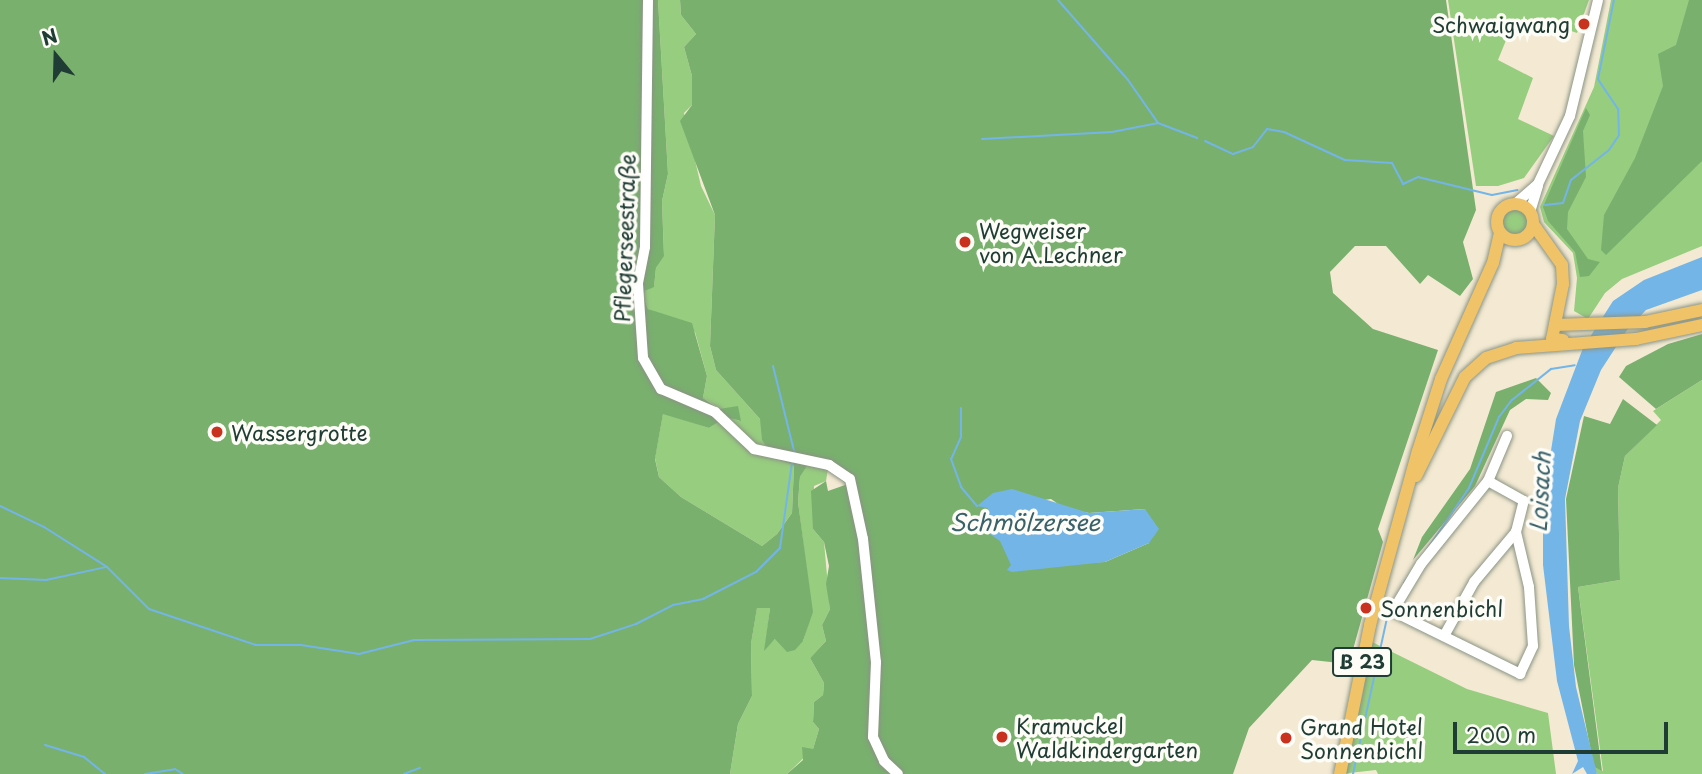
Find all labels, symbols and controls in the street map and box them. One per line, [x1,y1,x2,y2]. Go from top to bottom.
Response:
place label: Schwaigwang [1432,11,1570,37]
marker: Schwaigwang [1576,16,1592,32]
text: N [37,20,61,52]
north arrow [21,21,91,91]
street label: Pflegerseestraße [608,153,640,323]
place label: Wegweiser von A.Lechner [979,217,1122,267]
marker: Wegweiser von A.Lechner [957,234,973,250]
place label: Wassergrotte [231,419,368,445]
marker: Wassergrotte [209,424,225,440]
water label: Loisach [1524,451,1556,533]
water label: Schmölzersee [950,508,1100,536]
place label: Sonnenbichl [1380,595,1503,621]
marker: Sonnenbichl [1358,600,1374,616]
road number: B 23 [1332,646,1392,678]
scale bar [1457,708,1672,752]
place label: Kramuckel Waldkindergarten [1016,712,1198,762]
place label: Grand Hotel Sonnenbichl [1300,713,1425,763]
text: 200 m [1466,718,1536,750]
marker: Kramuckel Waldkindergarten [994,729,1010,745]
marker: Grand Hotel Sonnenbichl [1278,730,1294,746]

